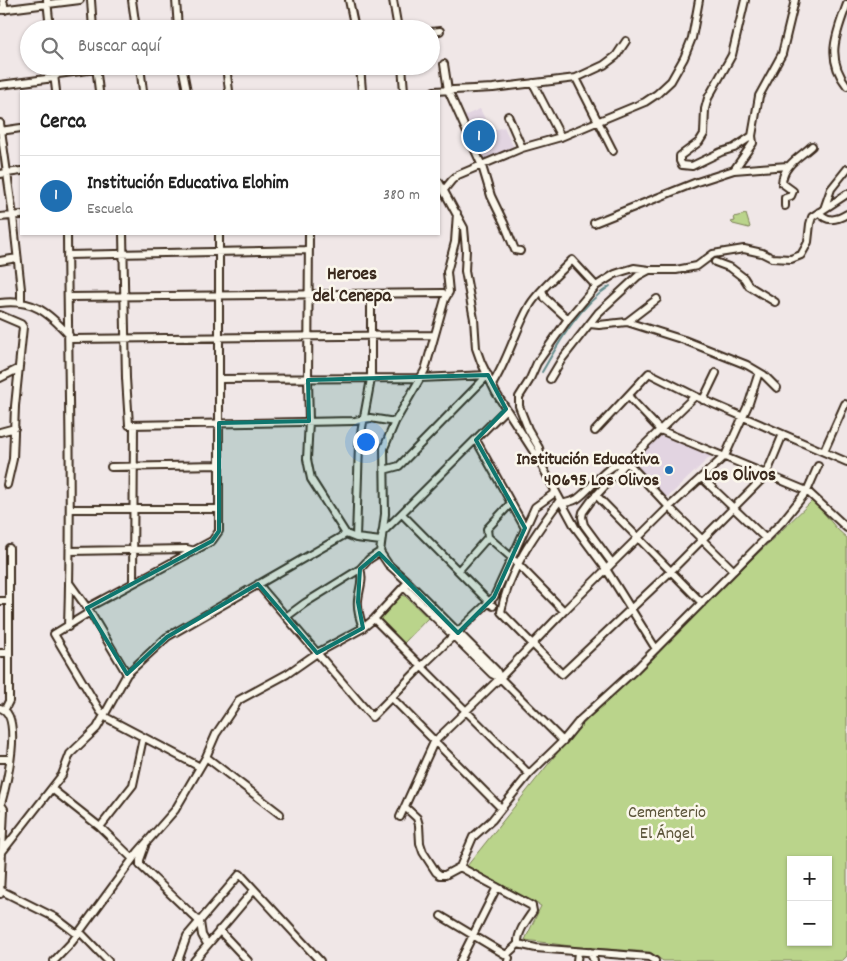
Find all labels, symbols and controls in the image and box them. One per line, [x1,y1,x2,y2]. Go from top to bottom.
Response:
search box [20,20,440,75]
icon: search [38,34,66,62]
text: Buscar aquí [78,34,160,61]
text: Cerca [40,108,86,138]
pin: 1 [463,117,495,155]
text: Institución Educativa Elohim [87,171,289,198]
text: 1 [54,184,58,207]
text: 380 m [383,184,420,207]
text: Escuela [87,198,133,221]
district label: Heroes del Cenepa [313,262,392,311]
your location [353,429,379,455]
place label: Institución Educativa 40695 Los Olivos [516,448,660,494]
district label: Los Olivos [704,463,776,490]
marker: Institución Educativa 40695 Los Olivos [663,464,675,476]
park label: Cementerio El Ángel [628,801,706,847]
map controls [787,856,832,946]
button: + [787,856,832,901]
button: − [787,901,832,946]

